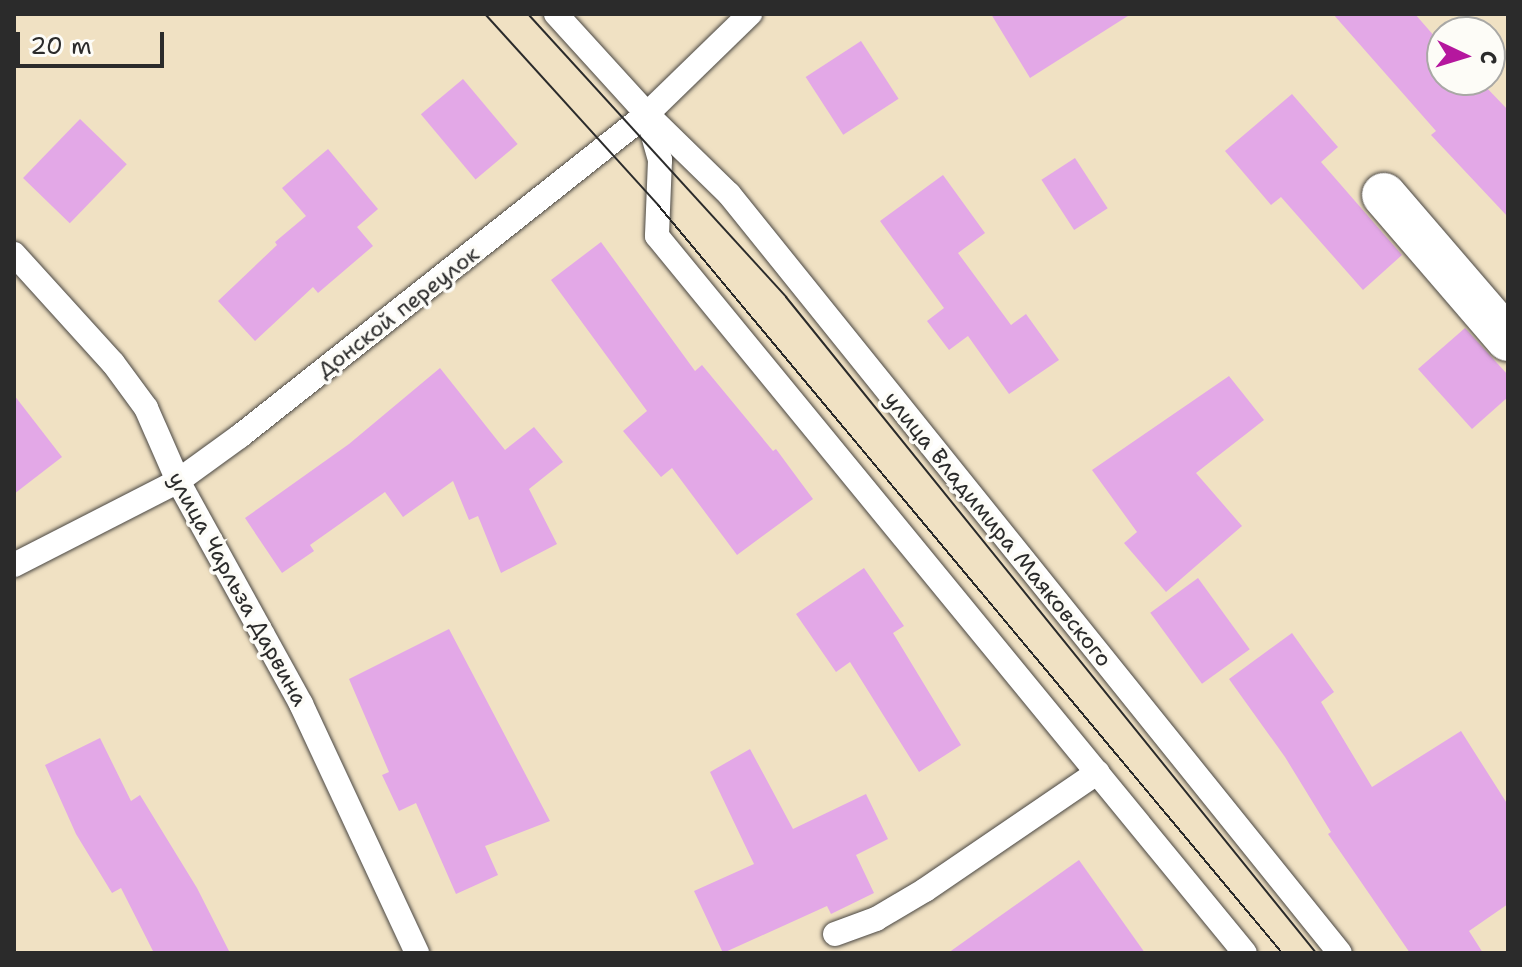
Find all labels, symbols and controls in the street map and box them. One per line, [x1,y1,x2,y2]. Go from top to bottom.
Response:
scale bar [20,16,168,66]
north arrow [1426,16,1506,96]
text: 20 m [30,30,92,62]
text: С [1474,50,1503,65]
street label: Донской переулок [312,241,484,383]
street label: улица Владимира Маяковского [879,386,1117,672]
street label: улица Чарльза Дарвина [163,467,313,711]

